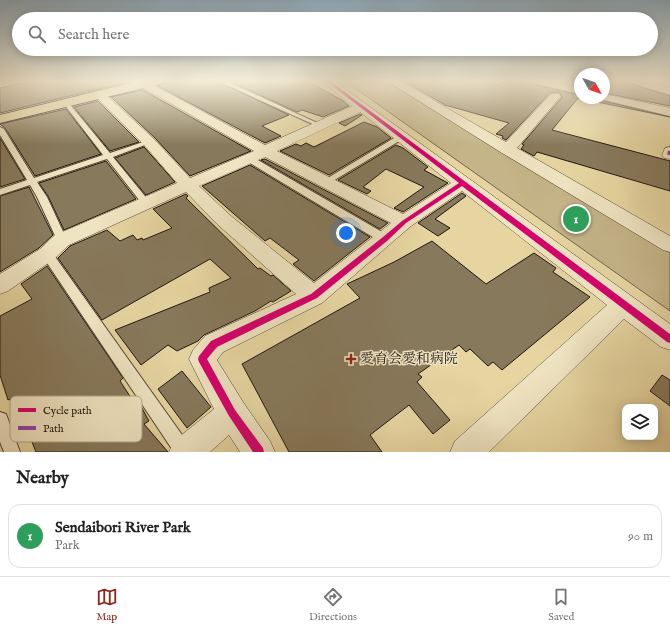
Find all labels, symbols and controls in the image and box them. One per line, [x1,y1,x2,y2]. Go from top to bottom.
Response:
search box [12,12,658,56]
icon: search [26,23,48,45]
text: Search here [58,25,129,44]
north arrow [574,68,610,104]
pin: 1 [563,204,589,234]
your location [336,223,356,243]
place label: 愛育会愛和病院 [360,350,458,368]
marker: 愛育会愛和病院 [345,353,357,365]
legend [10,396,142,442]
text: Cycle path [43,404,92,418]
map controls [622,404,658,440]
button: layers [622,404,658,440]
text: Path [43,422,64,436]
text: Nearby [16,468,69,489]
text: Sendaibori River Park [55,518,191,537]
text: 1 [28,528,32,545]
text: 90 m [628,528,653,545]
text: Park [55,537,80,554]
tab: Map [96,586,118,624]
tab: Directions [309,586,357,624]
tab: Saved [548,586,574,624]

